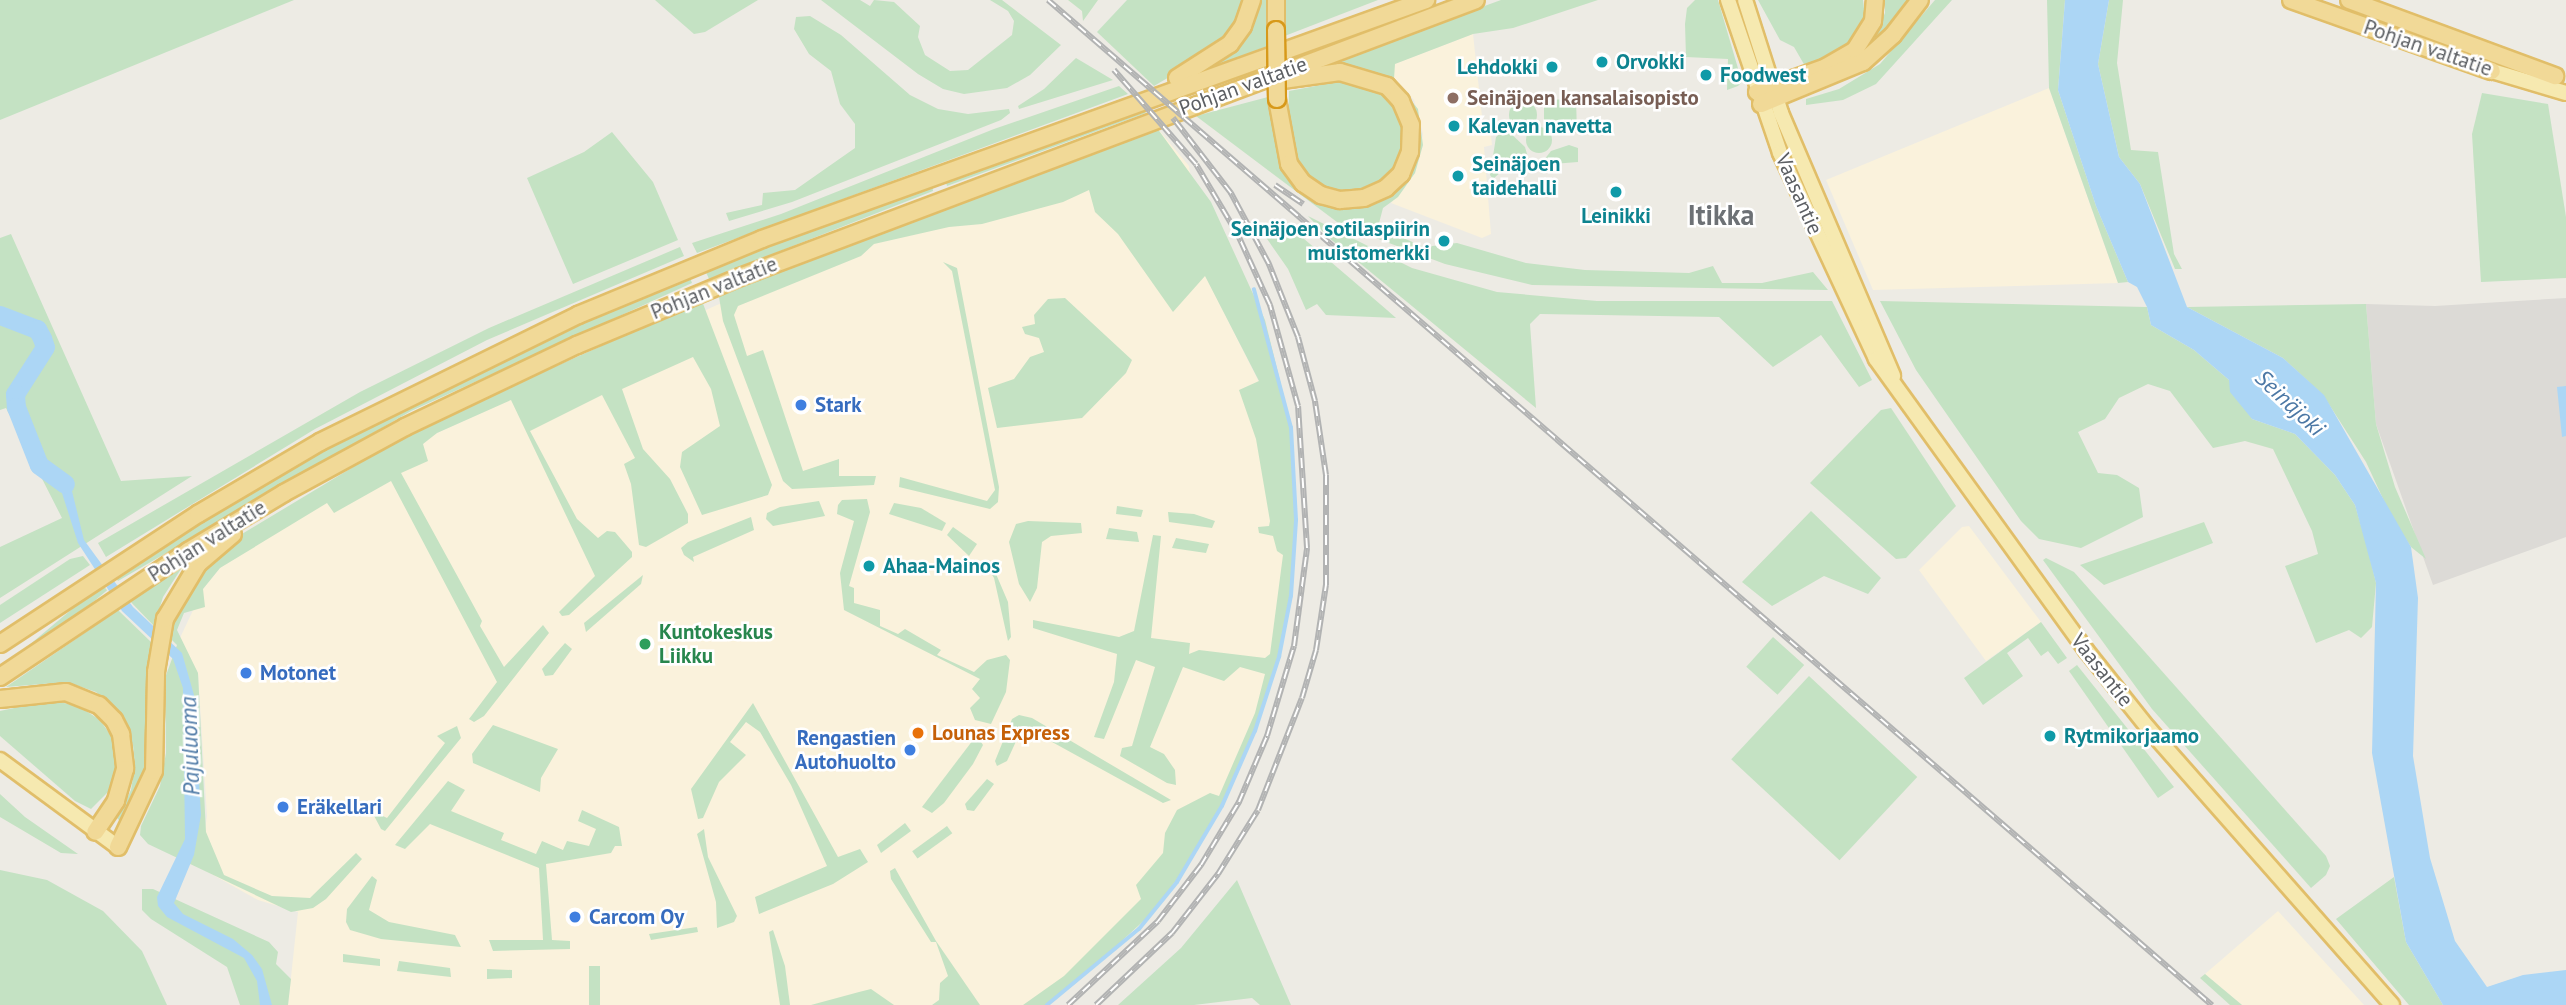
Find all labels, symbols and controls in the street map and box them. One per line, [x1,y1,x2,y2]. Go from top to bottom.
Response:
street label: Pohjan valtatie [2360,14,2496,82]
place label: Orvokki [1616,49,1685,75]
street label: Pohjan valtatie [1176,51,1310,121]
place label: Lehdokki [1457,54,1538,80]
marker: Orvokki [1594,54,1610,70]
marker: Lehdokki [1544,59,1560,75]
place label: Foodwest [1720,62,1806,88]
marker: Foodwest [1698,67,1714,83]
place label: Seinäjoen kansalaisopisto [1467,85,1699,111]
marker: Seinäjoen kansalaisopisto [1445,90,1461,106]
place label: Kalevan navetta [1468,113,1612,139]
marker: Kalevan navetta [1446,118,1462,134]
street label: Vaasantie [1770,150,1828,238]
place label: Seinäjoen taidehalli [1472,151,1560,201]
marker: Seinäjoen taidehalli [1450,168,1466,184]
marker: Leinikki [1608,184,1624,200]
district label: Itikka [1688,198,1754,232]
place label: Leinikki [1581,203,1651,229]
place label: Seinäjoen sotilaspiirin muistomerkki [1231,216,1430,266]
marker: Seinäjoen sotilaspiirin muistomerkki [1436,233,1452,249]
street label: Pohjan valtatie [647,251,781,325]
water label: Seinäjoki [2250,364,2330,442]
place label: Stark [815,392,862,418]
marker: Stark [793,397,809,413]
street label: Pohjan valtatie [143,495,271,587]
place label: Ahaa-Mainos [883,553,1000,579]
marker: Ahaa-Mainos [861,558,877,574]
place label: Kuntokeskus Liikku [659,619,773,669]
street label: Vaasantie [2066,628,2138,712]
marker: Kuntokeskus Liikku [637,636,653,652]
place label: Motonet [260,660,336,686]
marker: Motonet [238,665,254,681]
water label: Pajuluoma [174,696,206,796]
place label: Lounas Express [932,720,1070,746]
place label: Rytmikorjaamo [2064,723,2199,749]
place label: Rengastien Autohuolto [795,725,896,775]
marker: Lounas Express [910,725,926,741]
marker: Rytmikorjaamo [2042,728,2058,744]
marker: Rengastien Autohuolto [902,742,918,758]
place label: Eräkellari [297,794,382,820]
marker: Eräkellari [275,799,291,815]
place label: Carcom Oy [589,904,684,930]
marker: Carcom Oy [567,909,583,925]

